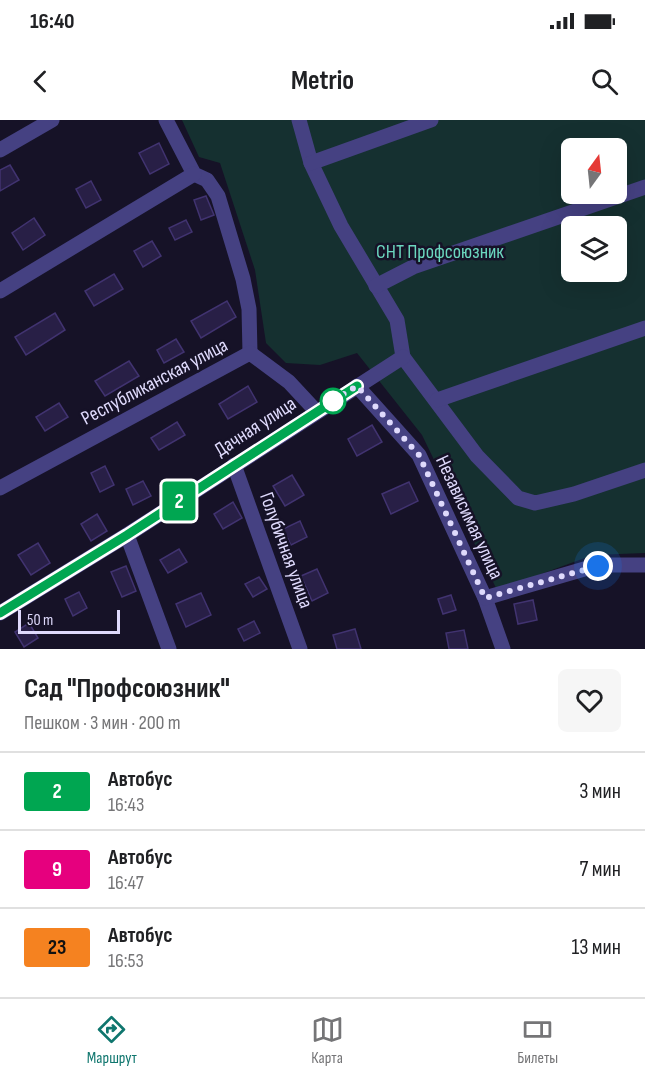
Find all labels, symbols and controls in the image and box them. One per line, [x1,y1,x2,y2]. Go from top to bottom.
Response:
text: 16:40 [30,8,75,35]
icon: back [24,65,57,98]
text: Metrio [291,65,354,97]
icon: search [588,65,621,98]
north arrow [561,138,627,204]
map controls [561,138,627,282]
button: layers [561,216,627,282]
park label: СНТ Профсоюзник [376,240,504,264]
street label: Республиканская улица [77,333,232,431]
unlabelled marker [320,388,346,414]
street label: Дачная улица [210,392,301,462]
street label: Независимая улица [430,452,508,583]
line badge: 2 [160,482,198,520]
text: 2 [174,489,184,514]
street label: Голубичная улица [254,489,318,612]
your location [583,551,613,581]
scale bar [18,607,120,634]
text: 50 m [27,611,53,630]
button: heart [558,669,621,732]
text: Сад "Профсоюзник" [24,672,230,705]
text: Пешком · 3 мин · 200 m [24,711,181,735]
text: Автобус [108,766,173,793]
text: 3 мин [579,778,621,805]
text: 2 [52,779,62,804]
text: 16:43 [108,793,144,817]
text: Автобус [108,844,173,871]
text: 7 мин [580,856,621,883]
text: 9 [52,857,62,882]
text: 16:47 [108,871,144,895]
text: Автобус [108,922,173,949]
text: 13 мин [571,934,621,961]
text: 23 [48,935,66,960]
text: 16:53 [108,949,144,973]
tab: Маршрут [87,1013,137,1068]
tab: Карта [311,1013,344,1068]
tab: Билеты [517,1013,558,1068]

